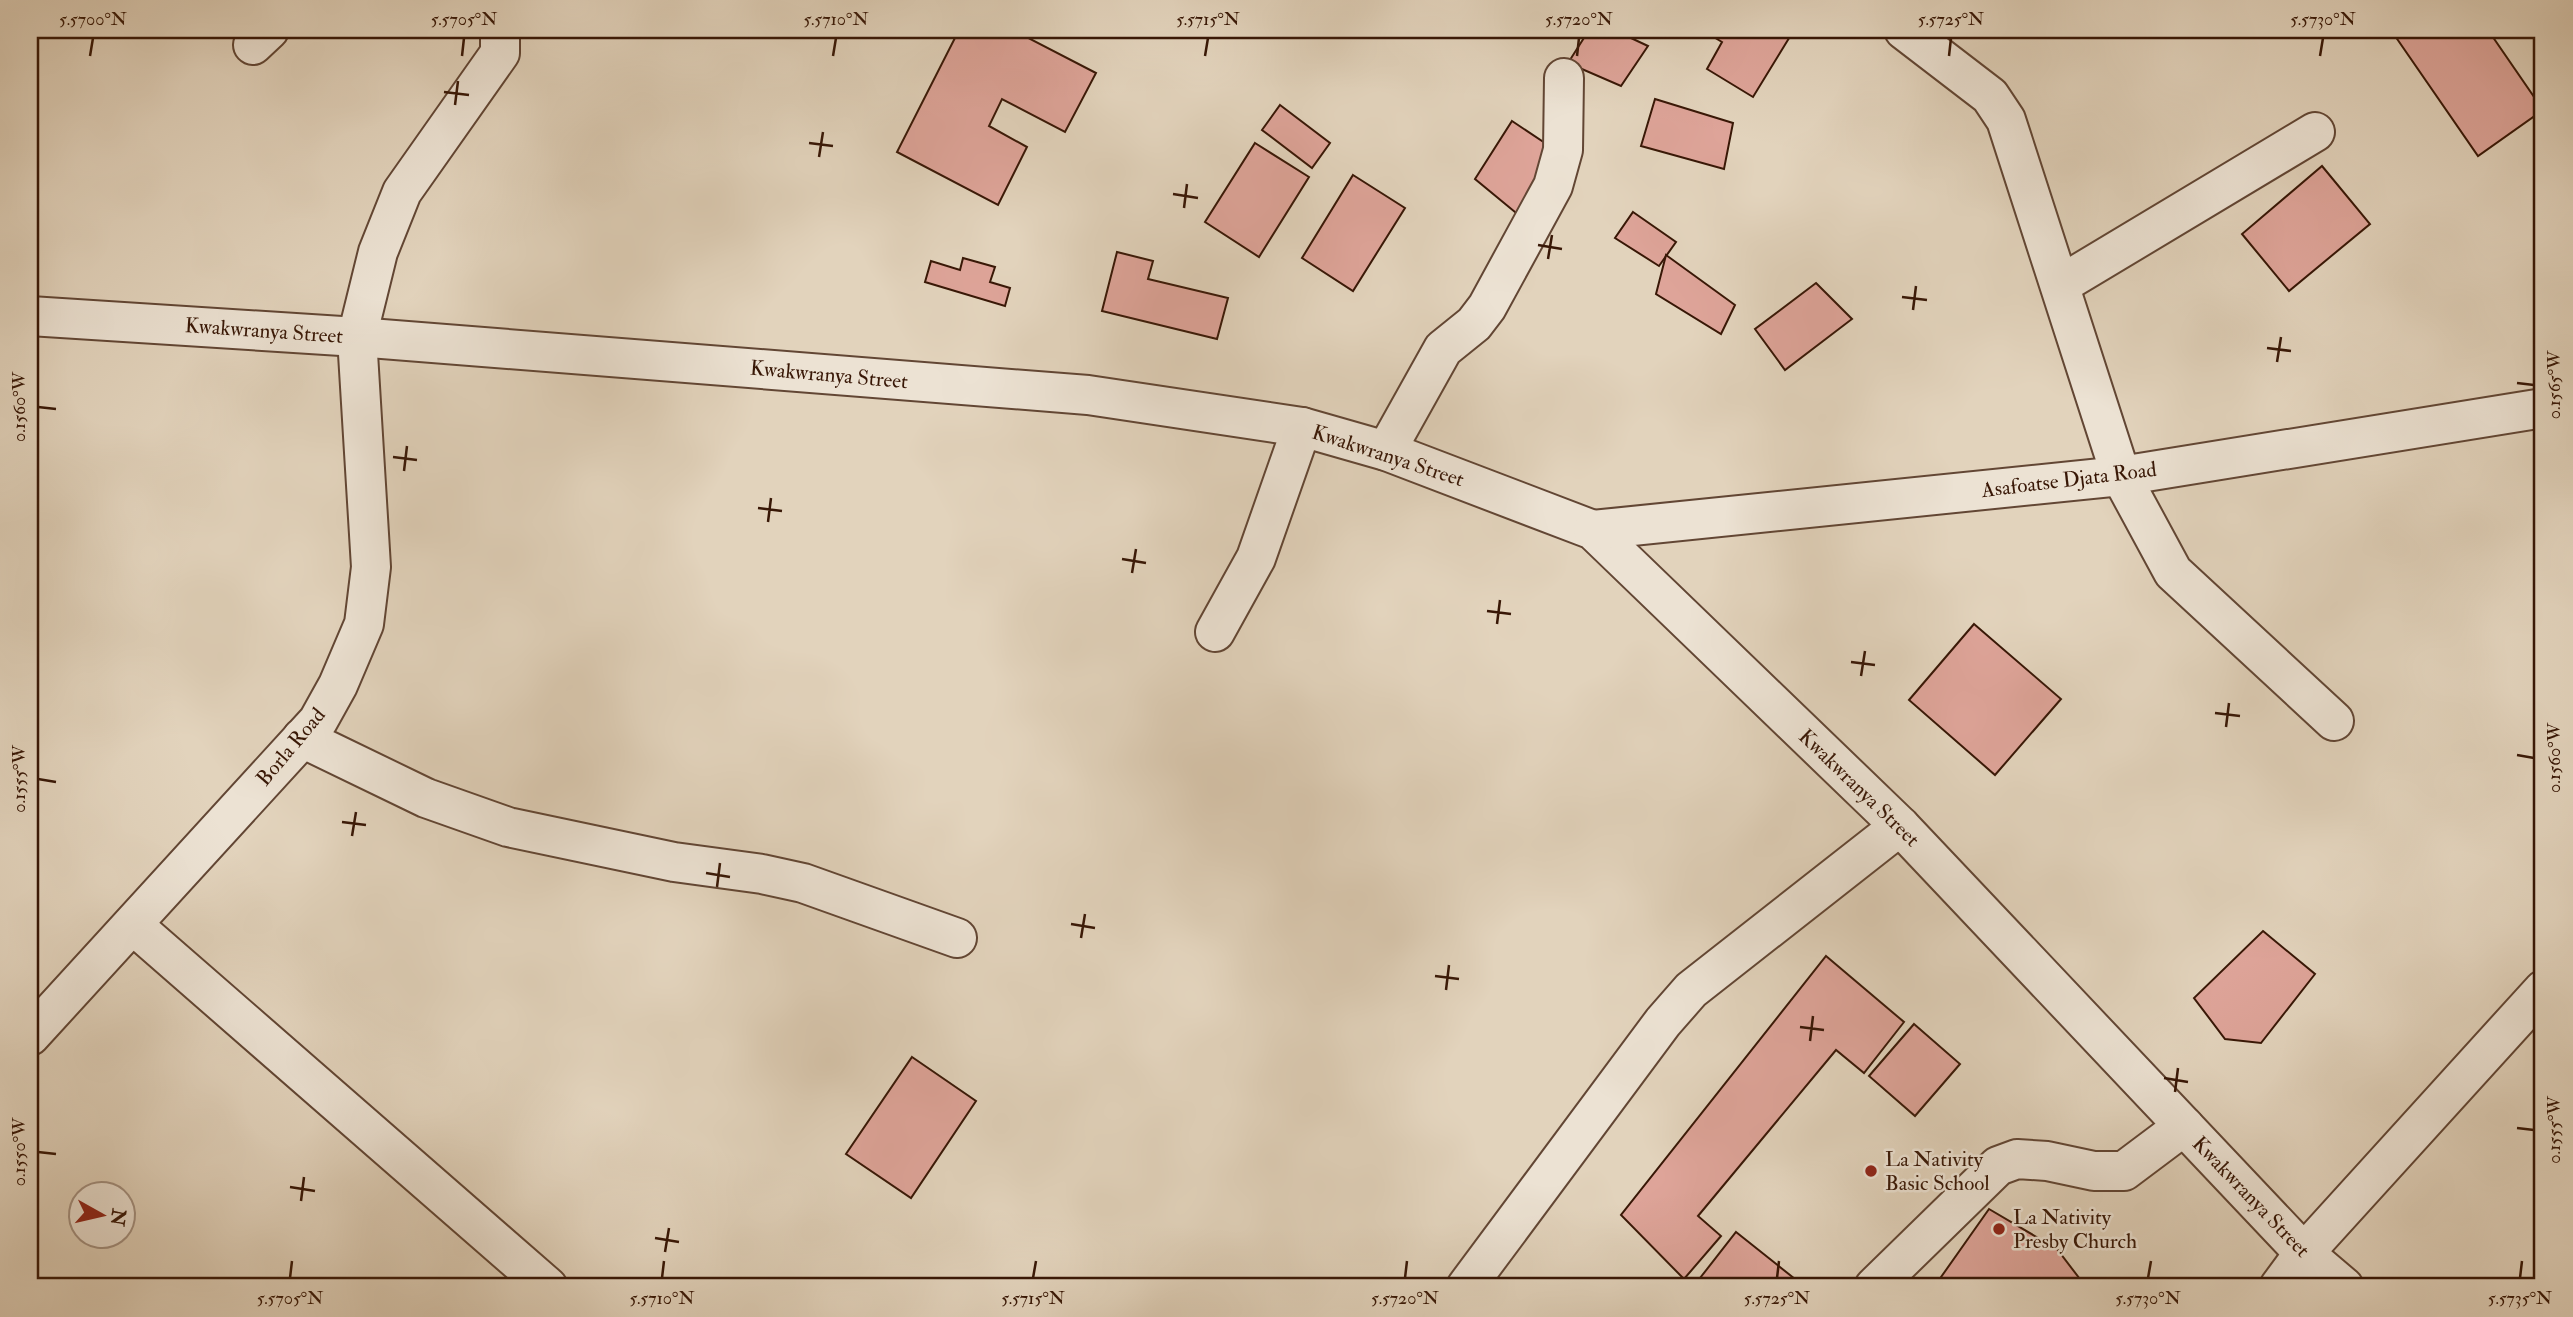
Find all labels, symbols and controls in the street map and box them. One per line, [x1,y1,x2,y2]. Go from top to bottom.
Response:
text: 5.5700°N [59,8,127,31]
text: 5.5705°N [431,8,497,31]
text: 5.5710°N [804,8,869,31]
text: 5.5715°N [1176,8,1240,31]
text: 5.5720°N [1545,8,1613,31]
text: 5.5725°N [1918,8,1984,31]
text: 5.5730°N [2290,8,2356,31]
street label: Kwakwranya Street [184,312,344,350]
text: 0.1565°W [2543,350,2566,419]
street label: Kwakwranya Street [749,355,909,395]
text: 0.1560°W [8,371,31,442]
street label: Kwakwranya Street [1309,419,1468,493]
street label: Asafoatse Djata Road [1979,456,2159,504]
street label: Borla Road [250,702,332,792]
text: 0.1560°W [2543,722,2566,793]
street label: Kwakwranya Street [1793,723,1925,853]
text: 0.1555°W [8,745,31,813]
text: 0.1555°W [2543,1096,2566,1164]
text: 0.1550°W [8,1117,31,1186]
street label: Kwakwranya Street [2186,1131,2316,1263]
place label: La Nativity Basic School [1885,1146,1990,1197]
marker: La Nativity Basic School [1863,1163,1879,1179]
north arrow [66,1180,136,1250]
place label: La Nativity Presby Church [2013,1204,2137,1255]
text: N [105,1206,131,1228]
marker: La Nativity Presby Church [1991,1221,2007,1237]
text: 5.5705°N [257,1287,323,1310]
text: 5.5710°N [630,1287,695,1310]
text: 5.5715°N [1001,1287,1065,1310]
text: 5.5720°N [1371,1287,1439,1310]
text: 5.5725°N [1744,1287,1810,1310]
text: 5.5730°N [2115,1287,2181,1310]
text: 5.5735°N [2488,1287,2552,1310]

